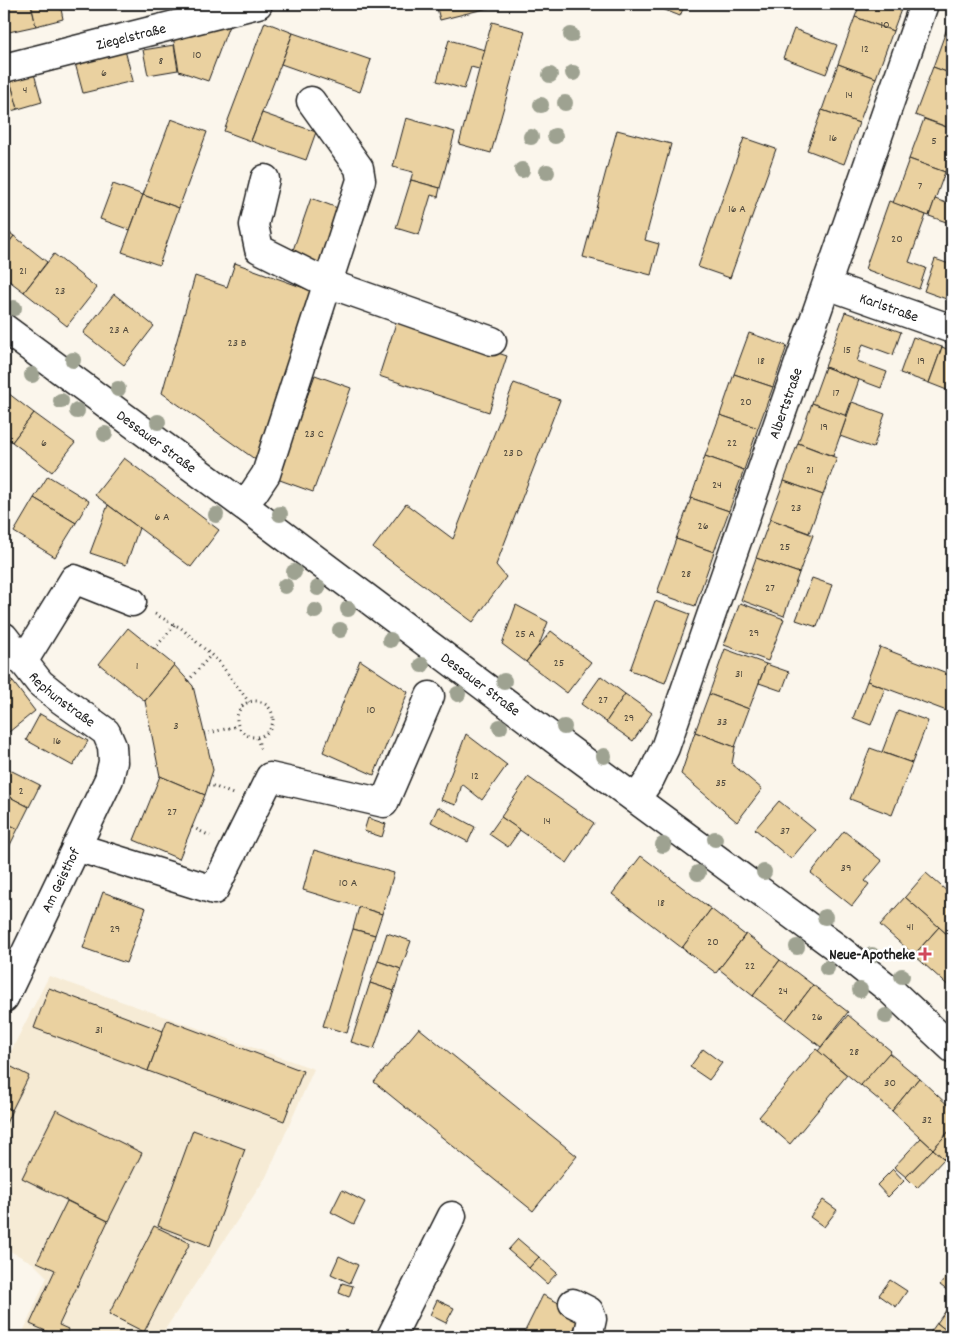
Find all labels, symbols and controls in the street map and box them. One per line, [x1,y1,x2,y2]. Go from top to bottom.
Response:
house number: 10 [880,17,890,34]
street label: Ziegelstraße [94,18,169,57]
house number: 12 [861,41,869,58]
house number: 10 [192,47,202,64]
house number: 8 [159,53,164,70]
house number: 6 [101,65,107,82]
house number: 4 [23,82,28,99]
house number: 14 [845,87,853,104]
house number: 16 [829,130,837,147]
house number: 5 [931,133,937,150]
house number: 7 [918,178,923,195]
house number: 16 A [728,201,746,218]
house number: 20 [891,231,903,248]
house number: 21 [19,263,27,280]
house number: 23 [55,283,65,300]
street label: Karlstraße [856,288,922,329]
house number: 23 A [109,322,129,339]
house number: 23 B [227,335,247,352]
house number: 15 [843,342,851,359]
house number: 18 [757,353,765,370]
house number: 19 [917,353,925,370]
street label: Albertstraße [764,365,810,442]
house number: 17 [832,385,840,402]
house number: 20 [740,394,752,411]
street label: Dessauer Straße [111,406,200,480]
house number: 19 [820,419,828,436]
house number: 23 C [304,426,324,443]
house number: 6 [41,435,47,452]
house number: 22 [727,435,737,452]
house number: 23 D [503,445,523,462]
house number: 21 [806,462,814,479]
house number: 24 [712,477,722,494]
house number: 23 [791,500,801,517]
house number: 6 A [154,509,170,526]
house number: 26 [697,518,709,535]
house number: 25 [780,539,790,556]
house number: 28 [681,566,691,583]
house number: 27 [765,580,775,597]
house number: 29 [749,625,759,642]
house number: 25 A [515,626,535,643]
street label: Dessauer Straße [435,648,524,723]
house number: 25 [554,655,564,672]
house number: 1 [136,658,138,675]
house number: 31 [735,666,743,683]
street label: Rephunstraße [22,668,99,734]
house number: 27 [598,692,608,709]
house number: 10 [366,702,376,719]
house number: 29 [624,710,634,727]
house number: 33 [717,714,727,731]
house number: 3 [173,718,179,735]
house number: 16 [53,733,61,750]
house number: 12 [471,768,479,785]
house number: 35 [716,775,726,792]
house number: 2 [18,783,24,800]
house number: 27 [167,804,177,821]
house number: 14 [543,813,551,830]
house number: 37 [780,823,790,840]
street label: Am Geisthof [37,844,87,917]
house number: 39 [841,860,851,877]
house number: 10 A [339,875,358,892]
house number: 18 [657,895,665,912]
house number: 41 [906,919,914,936]
house number: 29 [110,921,120,938]
house number: 20 [707,934,719,951]
place label: Neue-Apotheke [829,945,915,967]
marker: Neue-Apotheke [919,948,931,960]
house number: 22 [745,958,755,975]
house number: 24 [778,983,788,1000]
house number: 26 [811,1009,823,1026]
house number: 31 [95,1022,103,1039]
house number: 28 [849,1044,859,1061]
house number: 30 [884,1075,896,1092]
house number: 32 [922,1112,932,1129]

